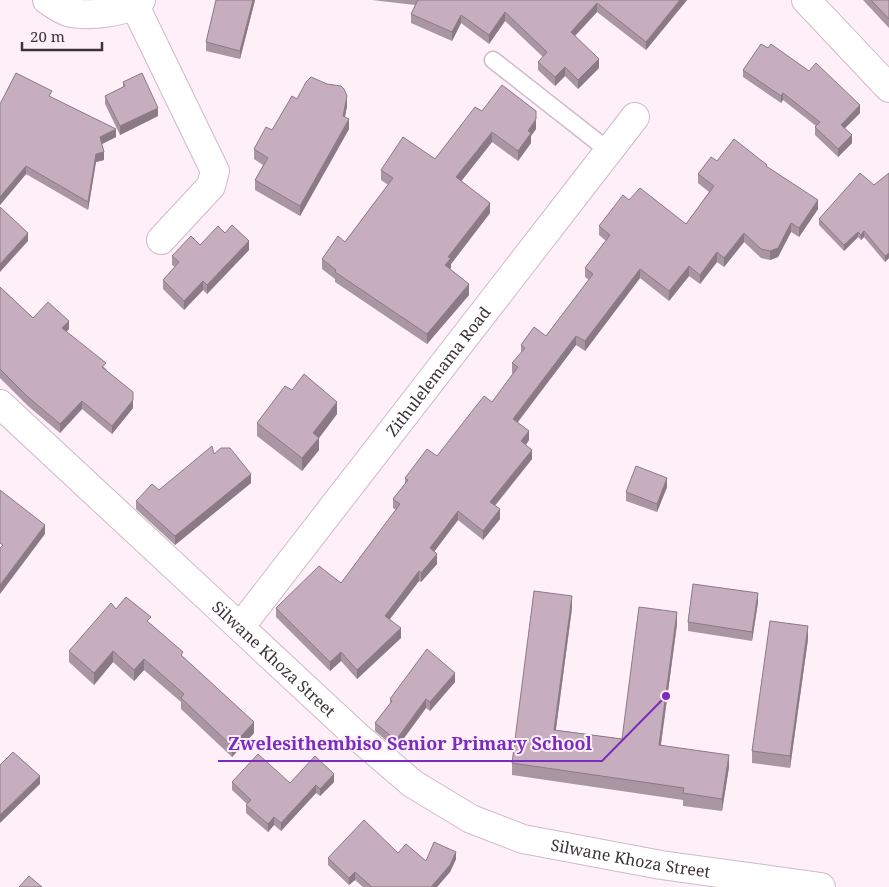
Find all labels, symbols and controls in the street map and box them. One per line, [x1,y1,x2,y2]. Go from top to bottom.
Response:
scale bar [22,20,102,52]
text: 20 m [30,26,65,46]
street label: Zithulelemama Road [381,302,495,441]
street label: Silwane Khoza Street [207,596,341,722]
callout: Zwelesithembiso Senior Primary School [218,728,602,761]
text: Zwelesithembiso Senior Primary School [228,731,593,755]
street label: Silwane Khoza Street [549,833,712,883]

